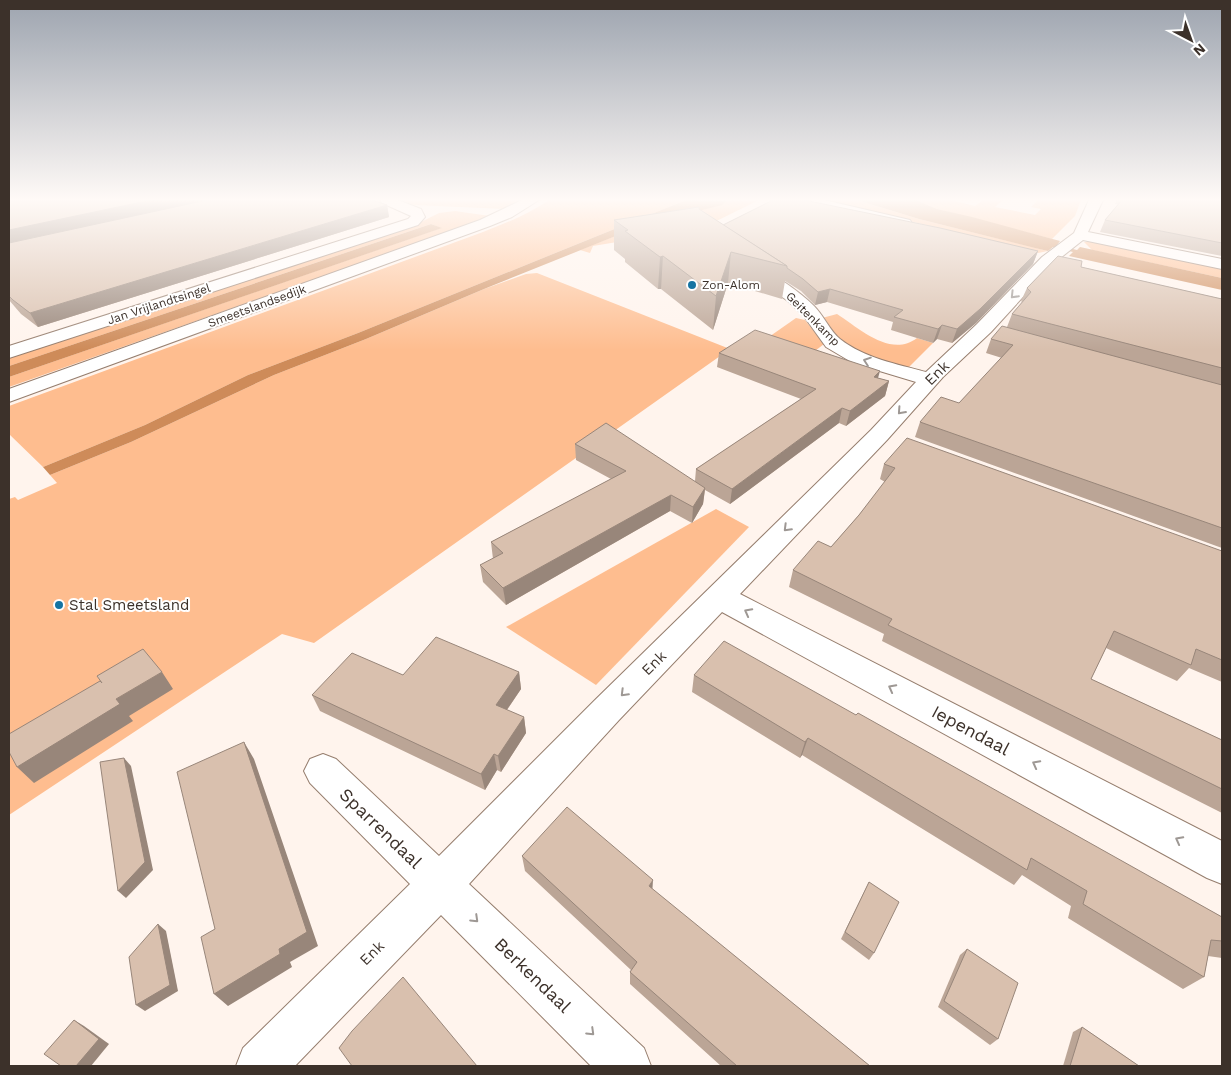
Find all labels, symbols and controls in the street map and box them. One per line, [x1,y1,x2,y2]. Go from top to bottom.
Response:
north arrow [1166,15,1216,65]
text: N [1190,40,1209,59]
place label: Zon-Alom [702,278,760,292]
marker: Zon-Alom [686,279,698,291]
street label: Jan Vrijlandtsingel [106,281,213,327]
street label: Smeetslandsedijk [206,282,308,330]
street label: Geitenkamp [783,289,843,349]
one-way arrow [1011,289,1020,298]
one-way arrow [863,356,872,366]
street label: Enk [921,357,953,389]
one-way arrow [898,406,907,415]
one-way arrow [784,522,793,531]
place label: Stal Smeetsland [69,596,189,614]
marker: Stal Smeetsland [53,599,65,611]
one-way arrow [744,608,753,618]
street label: Enk [638,647,670,679]
one-way arrow [888,684,897,694]
one-way arrow [621,687,630,696]
street label: Iependaal [928,701,1014,760]
one-way arrow [1032,760,1041,770]
street label: Sparrendaal [336,784,427,873]
one-way arrow [1175,836,1184,846]
one-way arrow [469,913,478,922]
street label: Berkendaal [490,933,576,1017]
street label: Enk [356,937,388,969]
one-way arrow [585,1026,594,1035]

